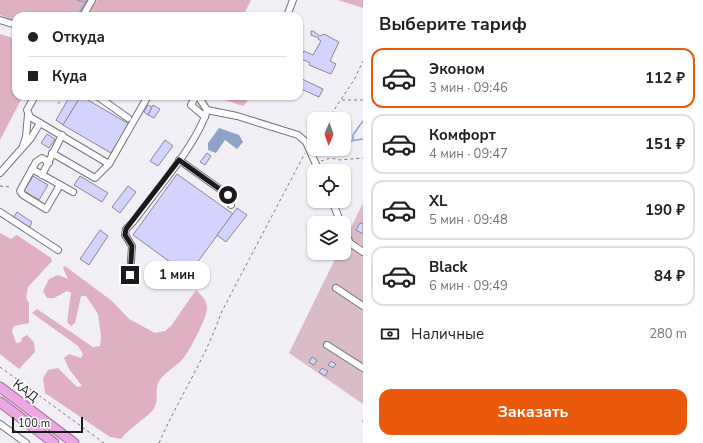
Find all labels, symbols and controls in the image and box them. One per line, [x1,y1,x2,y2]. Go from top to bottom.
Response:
text: Выберите тариф [379,12,527,36]
text: Откуда [52,27,105,47]
text: Эконом [429,59,485,79]
icon: car [381,60,417,96]
text: Куда [52,66,87,86]
text: 112 ₽ [645,68,685,88]
text: 3 мин · 09:46 [429,79,508,97]
north arrow [307,112,351,156]
map controls [307,112,351,260]
text: Комфорт [429,125,496,145]
icon: car [381,126,417,162]
text: 151 ₽ [645,134,685,154]
text: 4 мин · 09:47 [429,145,508,163]
button: locate [307,164,351,208]
route start [219,186,237,204]
text: XL [429,191,448,211]
icon: car [381,192,417,228]
text: 190 ₽ [645,200,685,220]
text: 5 мин · 09:48 [429,211,508,229]
button: layers [307,216,351,260]
text: Black [429,257,467,277]
icon: car [381,258,417,294]
callout: 1 мин [144,261,210,289]
route end [121,266,139,284]
text: 1 мин [159,266,195,284]
text: 84 ₽ [654,266,685,286]
text: 6 мин · 09:49 [429,277,508,295]
icon: cash [379,323,401,345]
text: Наличные [411,324,484,344]
text: 280 m [649,325,687,343]
street label: КАД [9,375,42,406]
button: Заказать [379,389,687,435]
scale bar [12,415,83,434]
text: 100 m [18,416,50,431]

